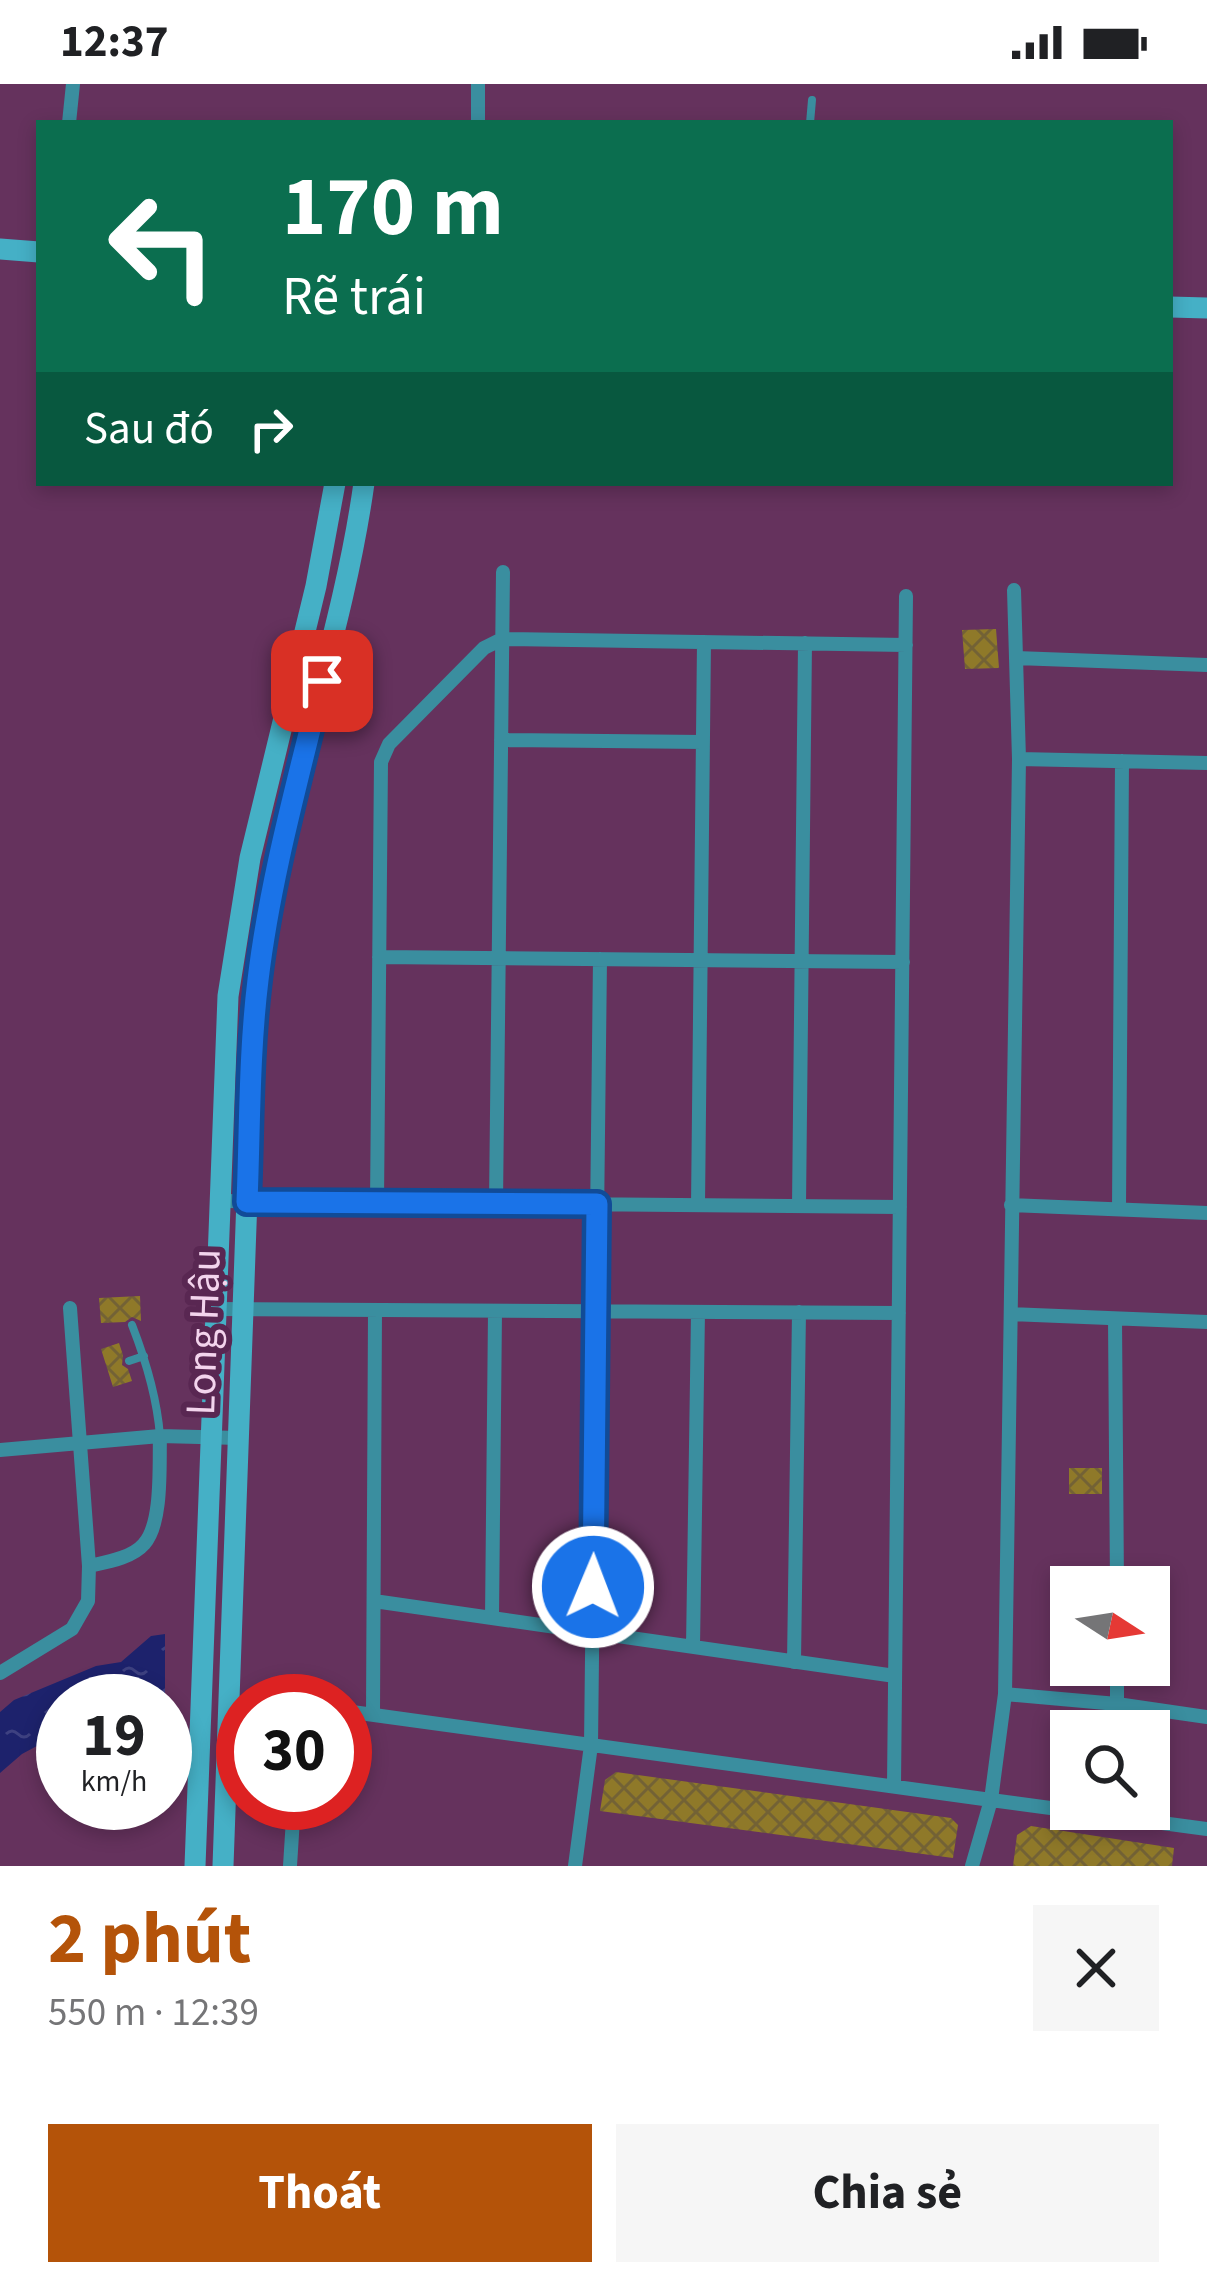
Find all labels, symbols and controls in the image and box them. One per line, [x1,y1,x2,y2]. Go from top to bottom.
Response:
text: 12:37 [60,10,169,74]
text: 170 m [282,148,504,268]
icon: left [84,168,240,324]
text: Rẽ trái [282,259,426,336]
icon: right [238,396,304,462]
text: Sau đó [84,397,214,461]
pin [271,630,373,732]
icon: arrive [289,648,355,714]
street label: Long Hậu [171,1248,237,1416]
position arrow [530,1524,656,1650]
north arrow [1050,1566,1170,1686]
map controls [1050,1566,1170,1830]
speed limit sign: 30 [216,1674,372,1830]
text: 19 [82,1694,146,1779]
button: search [1050,1710,1170,1830]
text: km/h [81,1760,147,1803]
text: 2 phút [48,1888,251,1991]
button: close [1033,1905,1159,2031]
text: 550 m · 12:39 [48,1985,259,2041]
button: Thoát [48,2124,592,2262]
button: Chia sẻ [616,2124,1159,2262]

